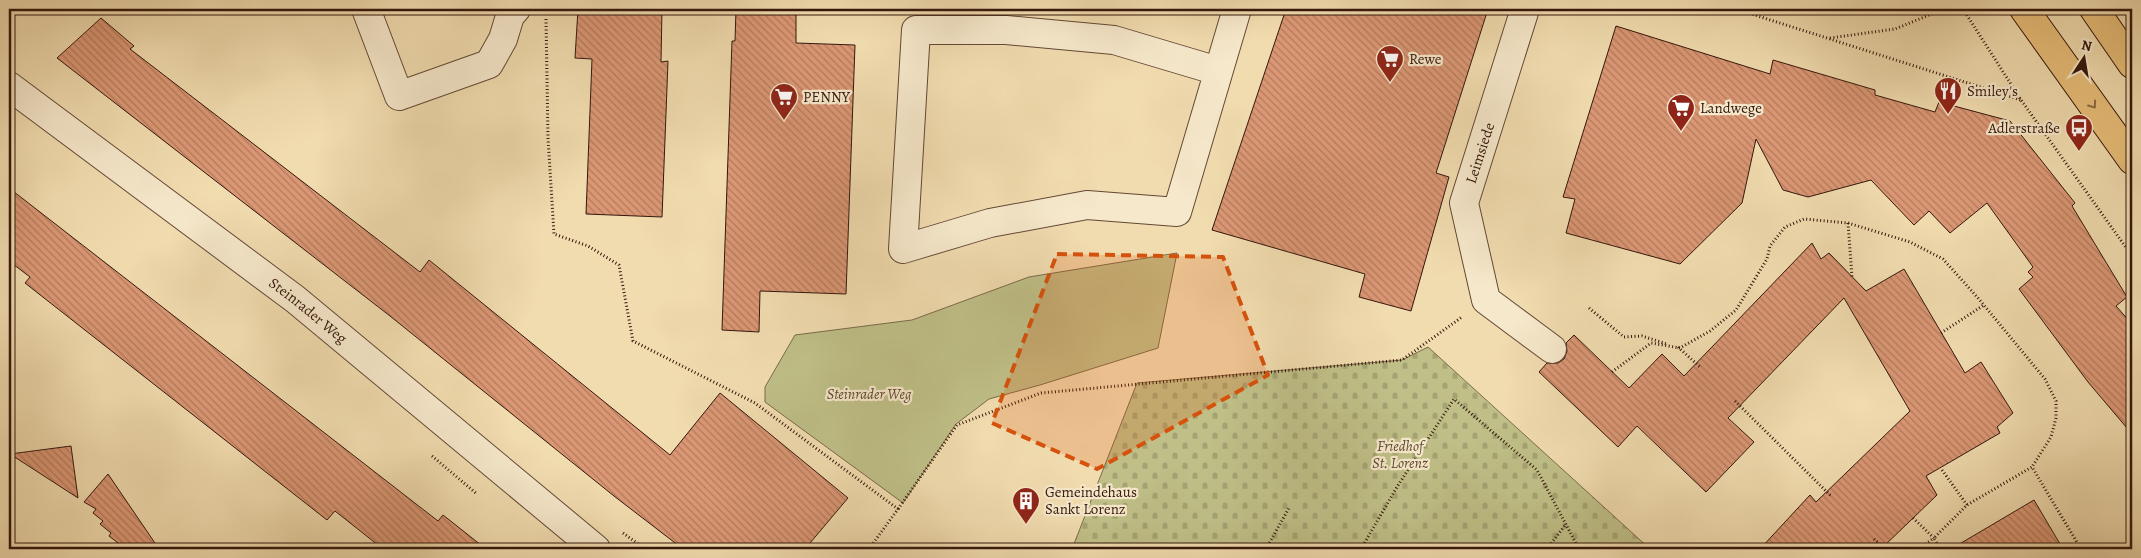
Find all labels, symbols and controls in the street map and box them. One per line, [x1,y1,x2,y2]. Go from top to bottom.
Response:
north arrow [2058,32,2108,82]
text: N [2080,35,2094,56]
supermarket icon: Rewe [1375,44,1405,83]
place label: Rewe [1409,49,1442,69]
restaurant icon: Smiley's [1933,76,1963,115]
place label: Smiley's [1967,81,2018,101]
supermarket icon: PENNY [769,82,799,121]
place label: PENNY [803,87,851,107]
supermarket icon: Landwege [1666,93,1696,132]
place label: Landwege [1700,98,1762,118]
one-way arrow [2088,99,2096,108]
bus stop icon: Adlerstraße [2064,113,2094,152]
place label: Adlerstraße [1987,118,2060,138]
street label: Leimsiede [1461,120,1499,186]
street label: Steinrader Weg [265,273,352,349]
park label: Steinrader Weg [827,384,912,404]
park label: Friedhof St. Lorenz [1372,436,1428,473]
place label: Gemeindehaus Sankt Lorenz [1045,482,1137,519]
building icon: Gemeindehaus Sankt Lorenz [1011,486,1041,525]

